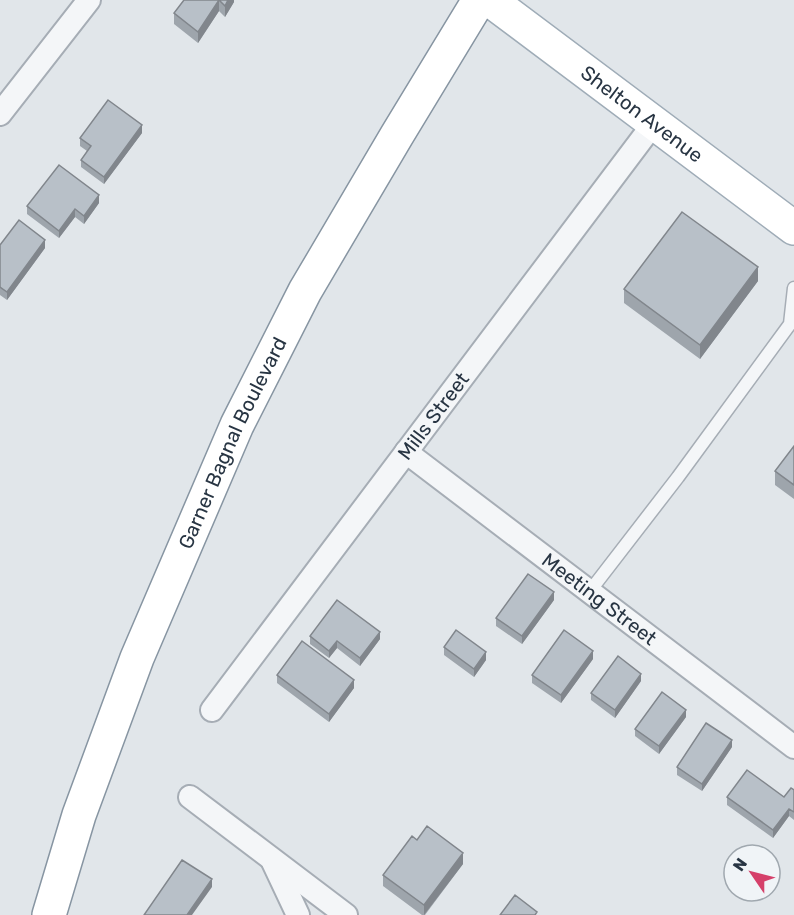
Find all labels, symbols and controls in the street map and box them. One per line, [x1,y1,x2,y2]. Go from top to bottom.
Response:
street label: Shelton Avenue [576,60,708,168]
street label: Garner Bagnal Boulevard [173,333,292,553]
street label: Mills Street [393,367,474,465]
street label: Meeting Street [537,548,662,650]
north arrow [722,843,782,903]
text: N [729,855,751,875]

